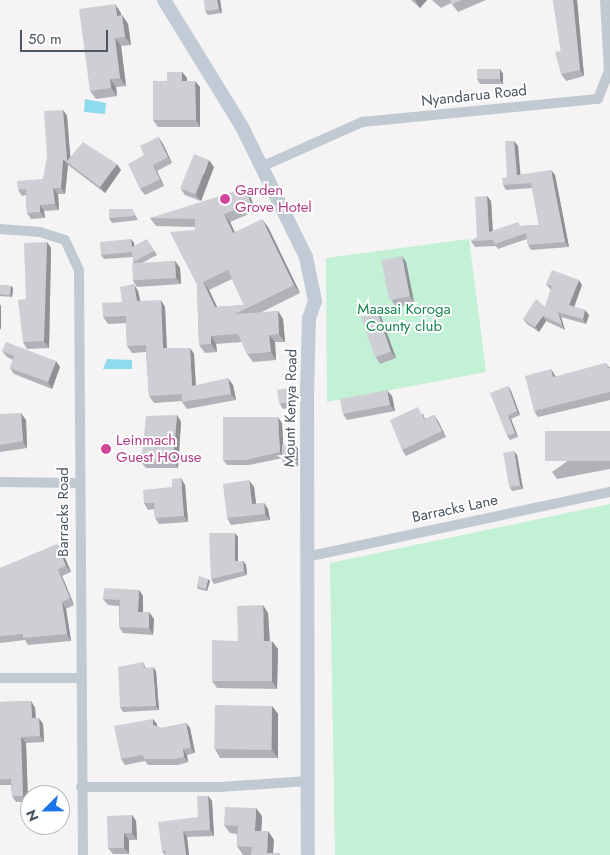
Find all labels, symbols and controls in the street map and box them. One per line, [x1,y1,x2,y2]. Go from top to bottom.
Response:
scale bar [22,20,110,52]
text: 50 m [28,28,62,50]
street label: Nyandarua Road [420,82,528,110]
place label: Garden Grove Hotel [235,181,312,216]
marker: Garden Grove Hotel [219,193,231,205]
park label: Maasai Koroga County club [357,300,451,335]
street label: Mount Kenya Road [281,349,301,467]
place label: Leinmach Guest HOuse [116,431,202,466]
marker: Leinmach Guest HOuse [100,443,112,455]
street label: Barracks Road [55,467,73,557]
street label: Barracks Lane [411,491,499,527]
north arrow [20,785,70,835]
text: N [21,806,43,824]

